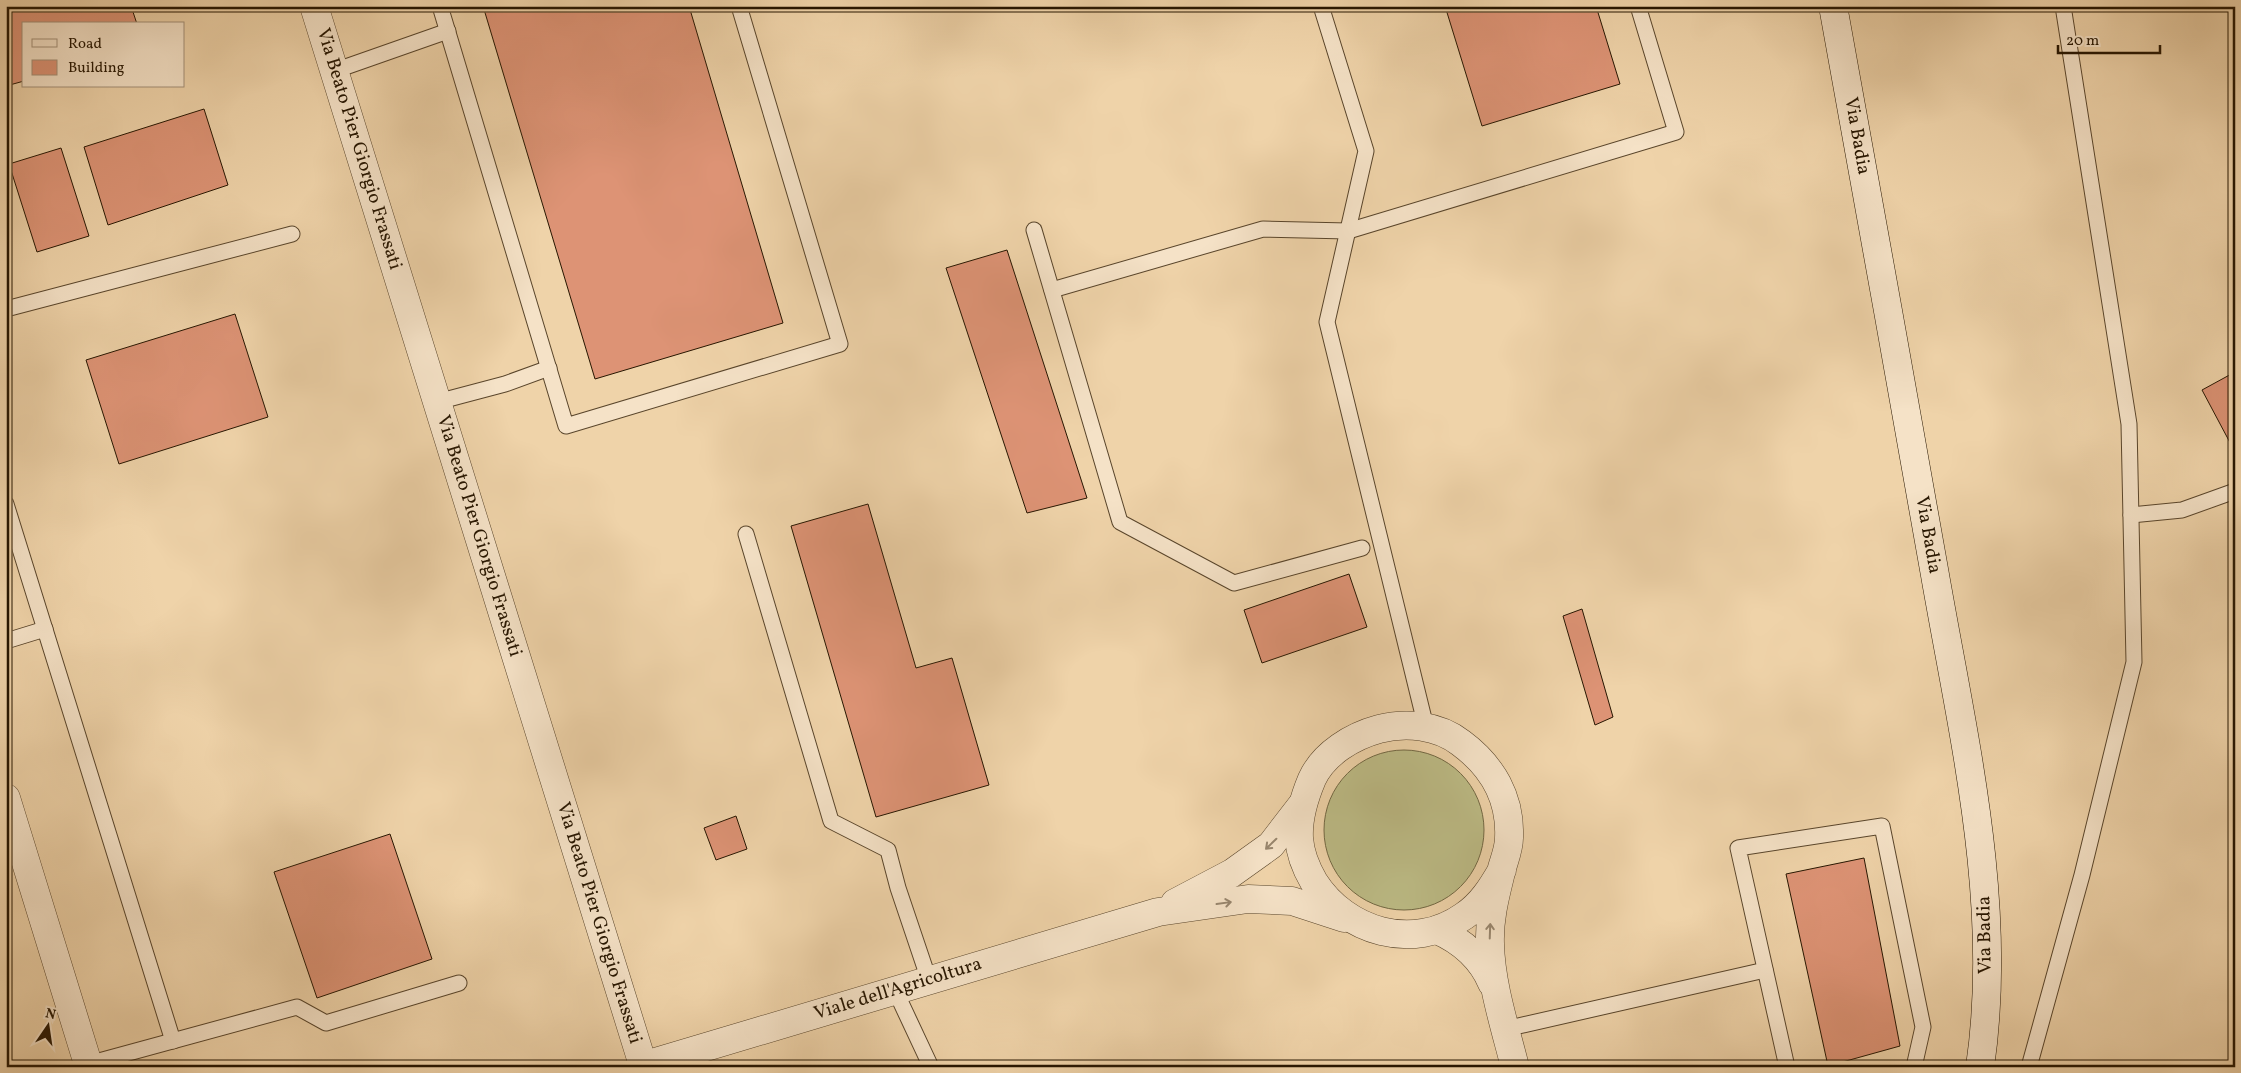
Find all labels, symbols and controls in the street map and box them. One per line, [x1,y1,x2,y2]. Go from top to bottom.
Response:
legend [22,22,185,88]
scale bar [2058,22,2161,54]
street label: Via Beato Pier Giorgio Frassati [310,25,408,273]
text: 20 m [2066,31,2099,52]
text: Road [68,34,102,55]
text: Building [68,58,125,79]
street label: Via Badia [1837,95,1877,177]
street label: Via Beato Pier Giorgio Frassati [430,412,528,660]
street label: Via Badia [1908,494,1948,576]
street label: Via Beato Pier Giorgio Frassati [550,799,648,1047]
one-way arrow [1264,838,1277,850]
street label: Via Badia [1971,896,1999,974]
one-way arrow [1216,897,1232,907]
one-way arrow [1486,923,1495,939]
street label: Viale dell'Agricoltura [811,951,985,1027]
north arrow [22,1000,72,1050]
text: N [43,1004,58,1025]

